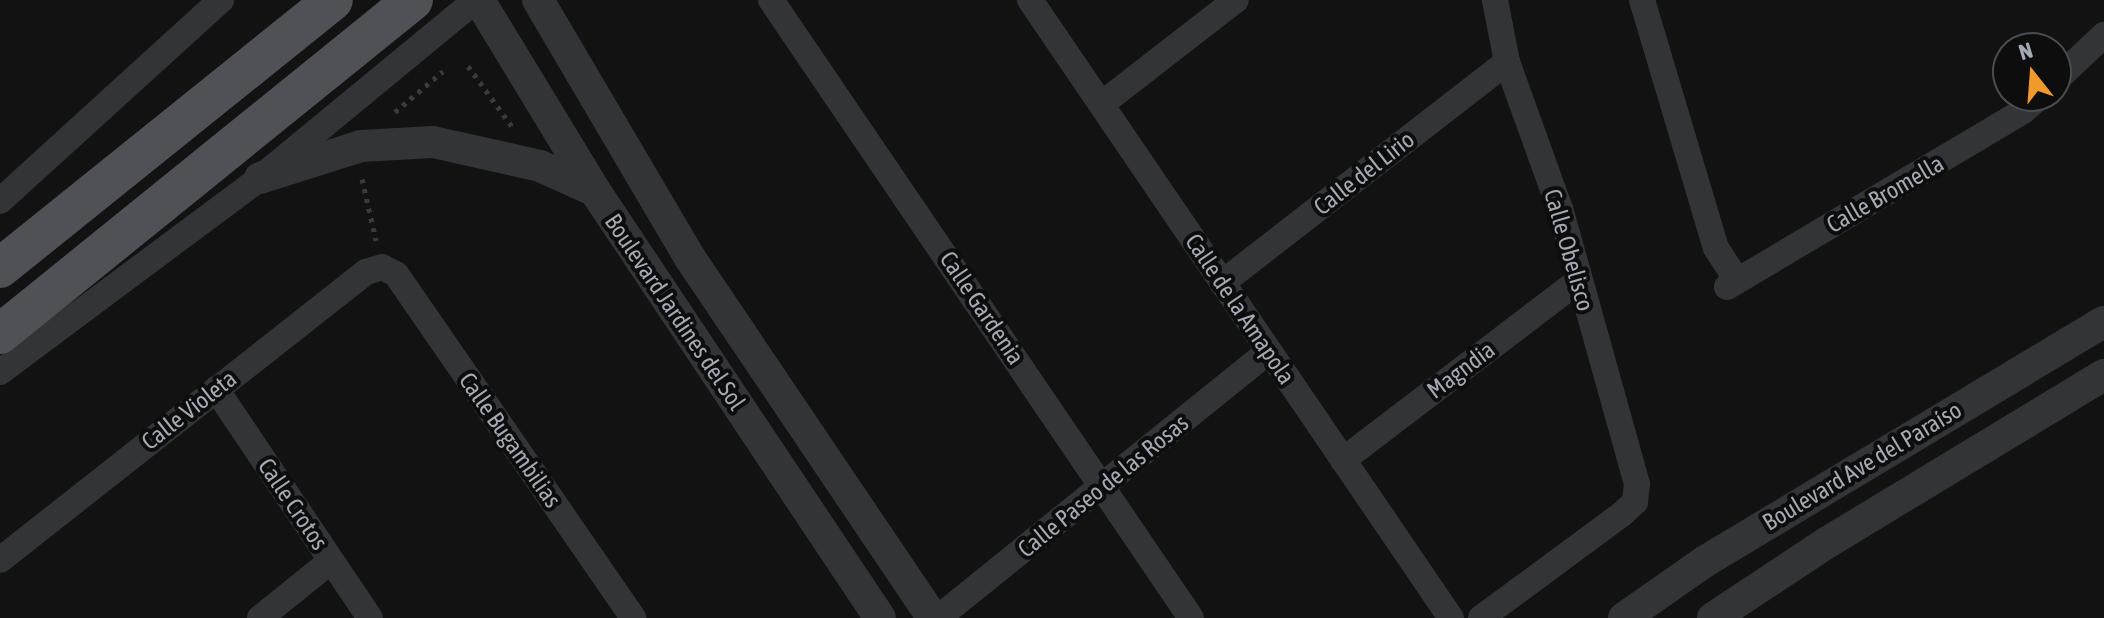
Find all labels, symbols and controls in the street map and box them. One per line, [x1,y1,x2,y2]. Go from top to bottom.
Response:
north arrow [1992,32,2072,112]
text: N [2016,37,2036,65]
street label: Calle del Lirio [1308,125,1420,221]
street label: Calle Bromella [1821,149,1949,239]
street label: Calle Obelisco [1538,186,1600,314]
street label: Boulevard Jardines del Sol [599,208,751,416]
street label: Calle de la Amapola [1179,228,1301,390]
street label: Calle Gardenia [934,246,1030,370]
street label: Magndia [1421,335,1501,405]
street label: Calle Violeta [136,364,242,456]
street label: Calle Bugambilias [453,367,567,513]
street label: Boulevard Ave del Paraíso [1757,395,1967,537]
street label: Calle Paseo de las Rosas [1012,408,1194,564]
street label: Calle Crotos [252,453,334,555]

